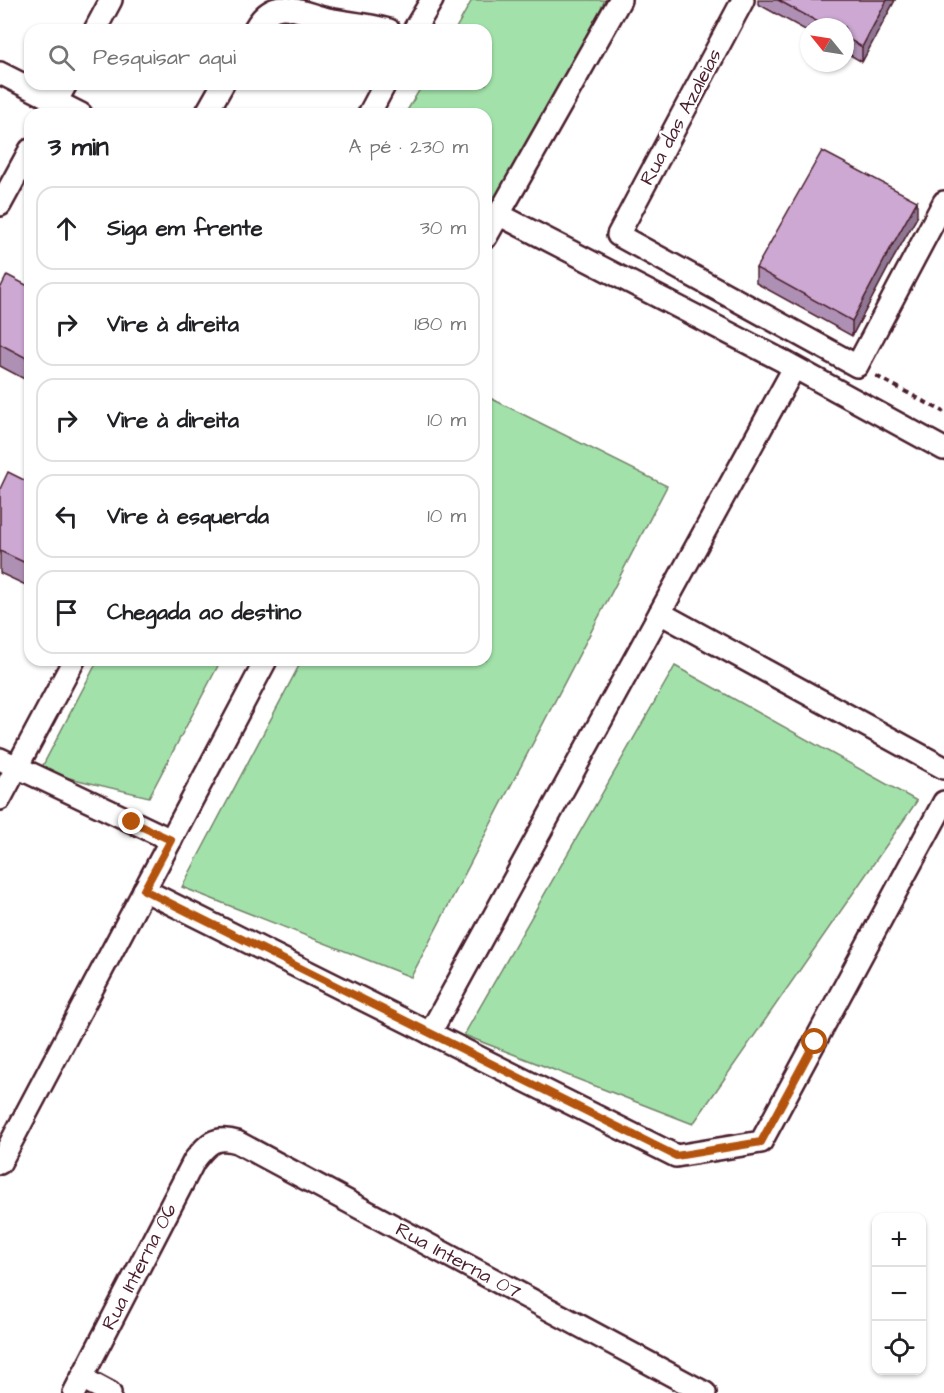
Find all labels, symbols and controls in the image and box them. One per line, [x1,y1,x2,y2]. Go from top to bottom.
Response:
north arrow [800,18,854,72]
search box [24,24,492,90]
icon: search [45,41,78,74]
text: Pesquisar aqui [93,42,236,73]
street label: Rua das Azaleias [633,44,729,190]
text: 3 min [48,129,109,165]
text: A pé · 230 m [349,133,468,161]
icon: ahead [50,212,83,245]
text: Siga em frente [107,213,263,244]
text: 30 m [420,214,466,242]
icon: right [50,308,83,341]
text: Vire à direita [107,309,239,340]
text: 180 m [414,310,466,338]
icon: right [50,404,83,437]
text: Vire à direita [107,405,239,436]
text: 10 m [427,406,466,434]
icon: left [50,500,83,533]
text: Vire à esquerda [107,501,269,532]
text: 10 m [427,502,466,530]
icon: arrive [50,596,83,629]
text: Chegada ao destino [107,597,301,628]
route end [118,808,144,834]
route start [801,1028,827,1054]
street label: Rua Interna 06 [95,1198,184,1335]
map controls [872,1213,926,1375]
button: + [872,1213,926,1267]
street label: Rua Interna 07 [391,1216,526,1306]
button: − [872,1267,926,1321]
button: locate [872,1321,926,1375]

